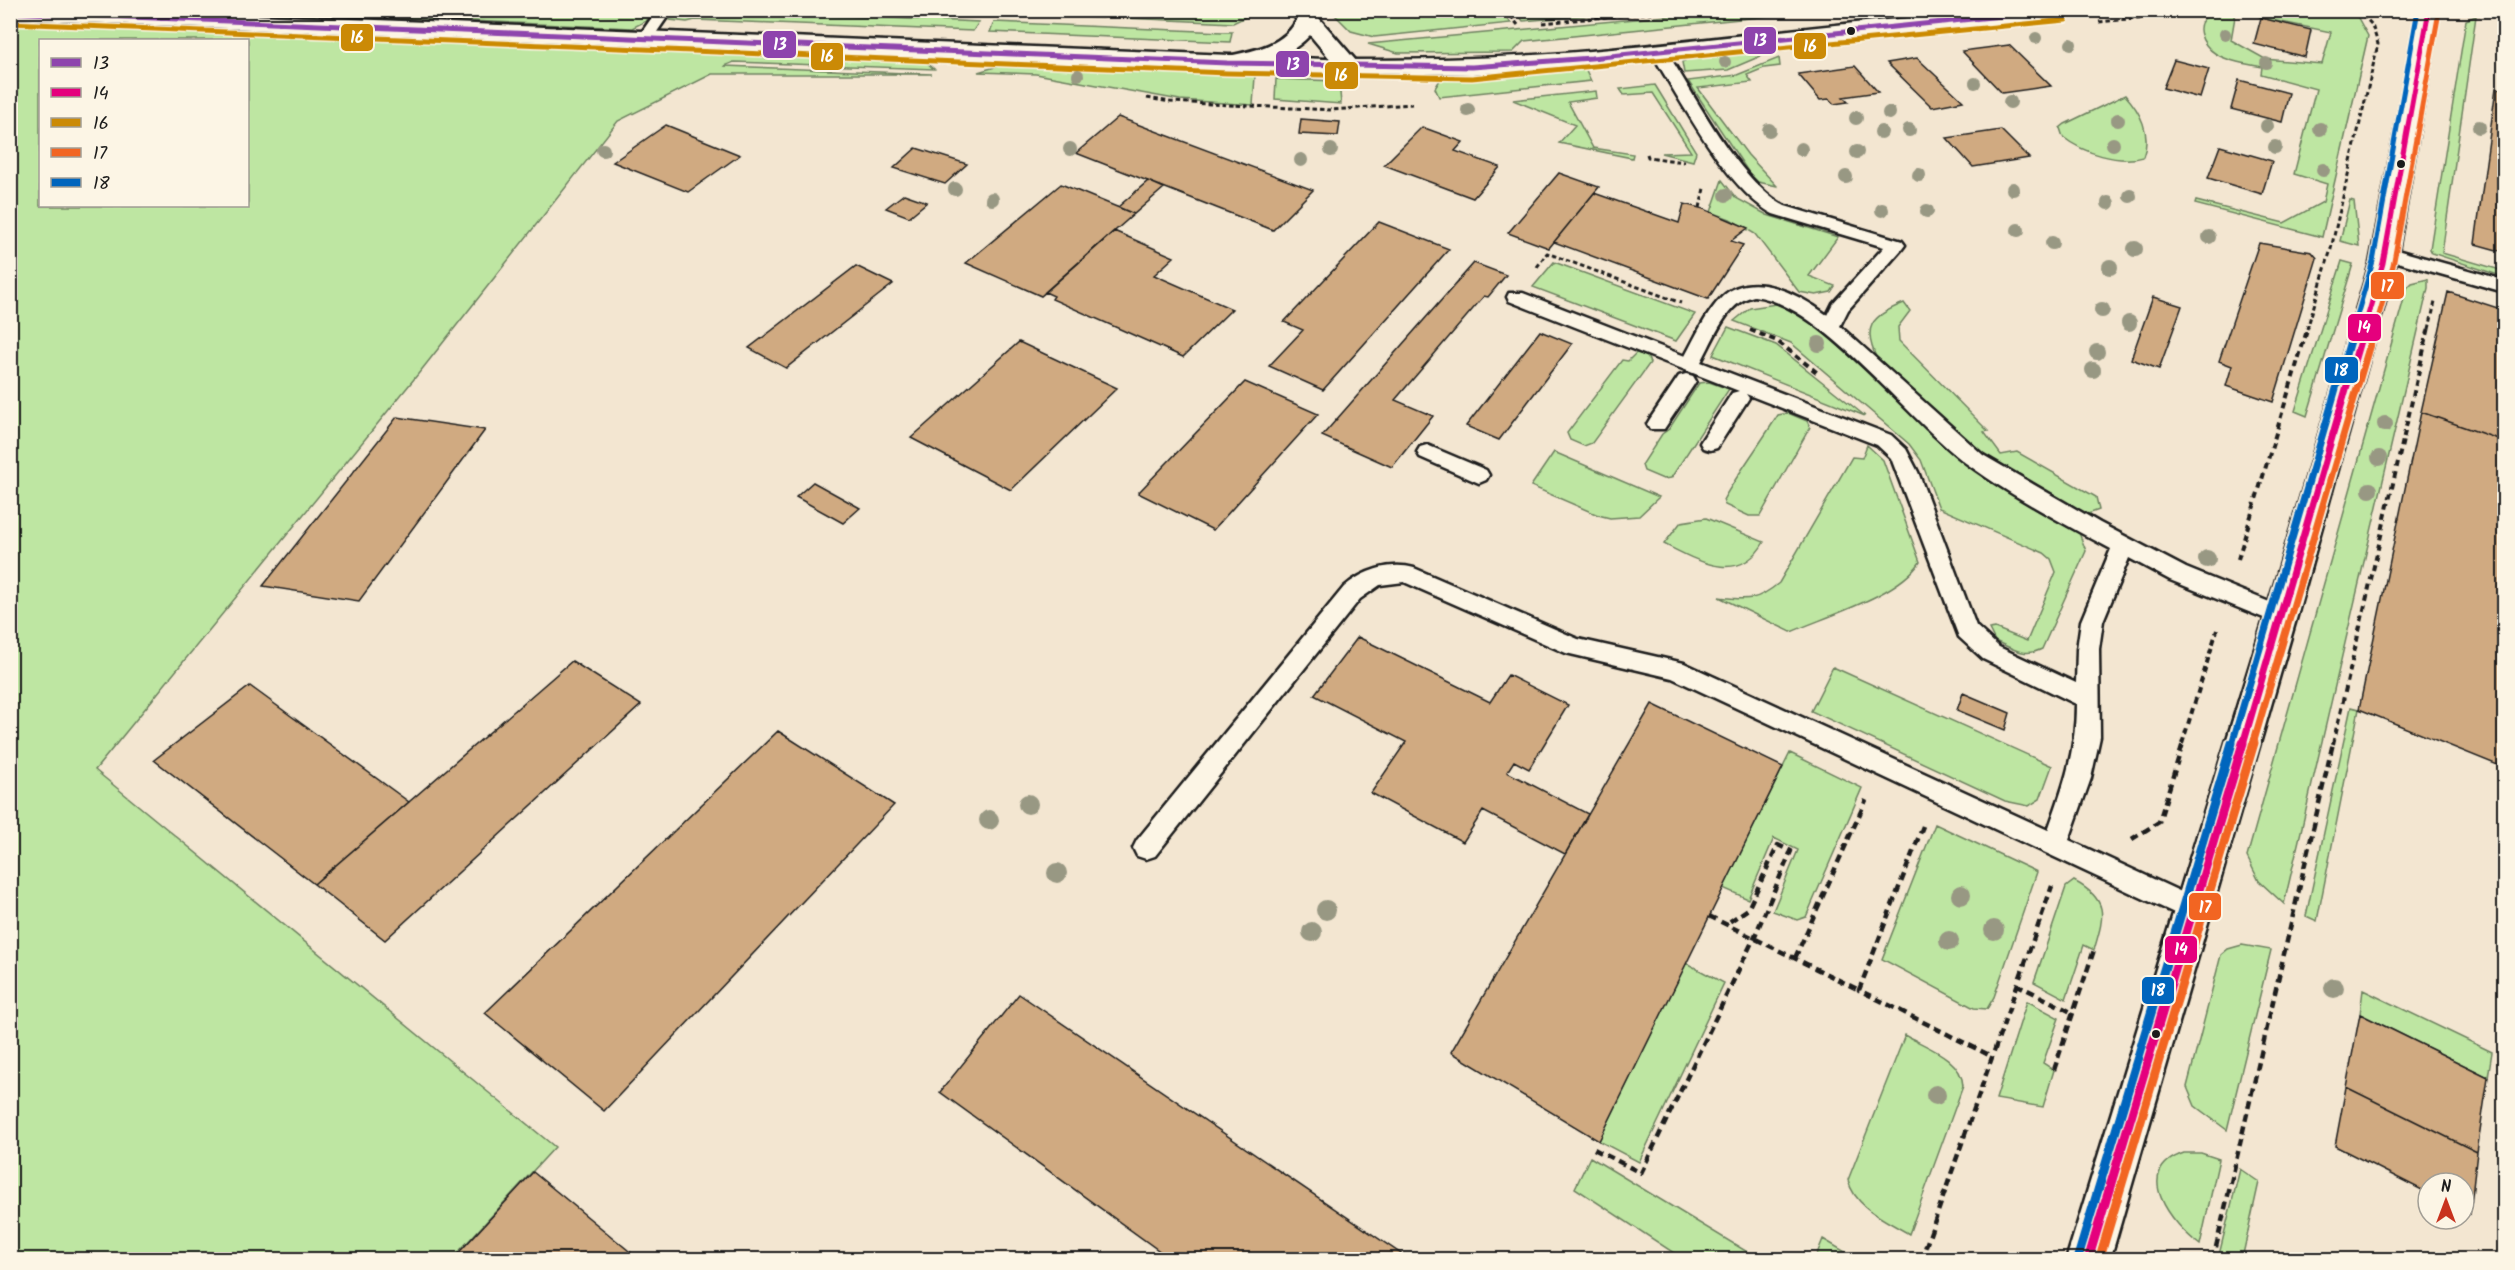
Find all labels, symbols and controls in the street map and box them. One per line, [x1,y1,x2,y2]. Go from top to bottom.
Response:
line badge: 16 [340,23,374,52]
unlabelled marker [1845,25,1857,37]
text: 16 [350,26,364,51]
line badge: 13 [1743,26,1777,55]
text: 13 [1753,29,1767,54]
line badge: 13 [762,30,797,59]
line badge: 16 [1793,32,1827,60]
text: 13 [773,33,787,58]
text: 16 [1803,35,1817,60]
legend [39,39,249,207]
line badge: 16 [810,42,844,71]
text: 16 [820,45,834,70]
text: 13 [93,50,109,79]
line badge: 13 [1275,50,1310,78]
text: 13 [1286,53,1300,78]
line badge: 16 [1324,61,1359,90]
text: 16 [1334,64,1348,89]
text: 14 [93,80,109,109]
text: 16 [93,110,109,139]
text: 17 [93,140,108,169]
unlabelled marker [2395,158,2407,170]
text: 18 [93,170,110,199]
line badge: 17 [2370,271,2405,300]
text: 17 [2381,275,2394,300]
line badge: 14 [2347,313,2382,342]
text: 14 [2357,316,2371,341]
line badge: 18 [2324,356,2359,384]
text: 18 [2334,359,2349,384]
line badge: 17 [2188,892,2222,921]
text: 17 [2199,896,2212,921]
line badge: 14 [2164,935,2198,964]
text: 14 [2174,938,2188,963]
line badge: 18 [2141,976,2175,1005]
text: 18 [2151,979,2166,1004]
unlabelled marker [2150,1028,2162,1040]
north arrow [2416,1171,2476,1231]
text: N [2441,1175,2451,1200]

